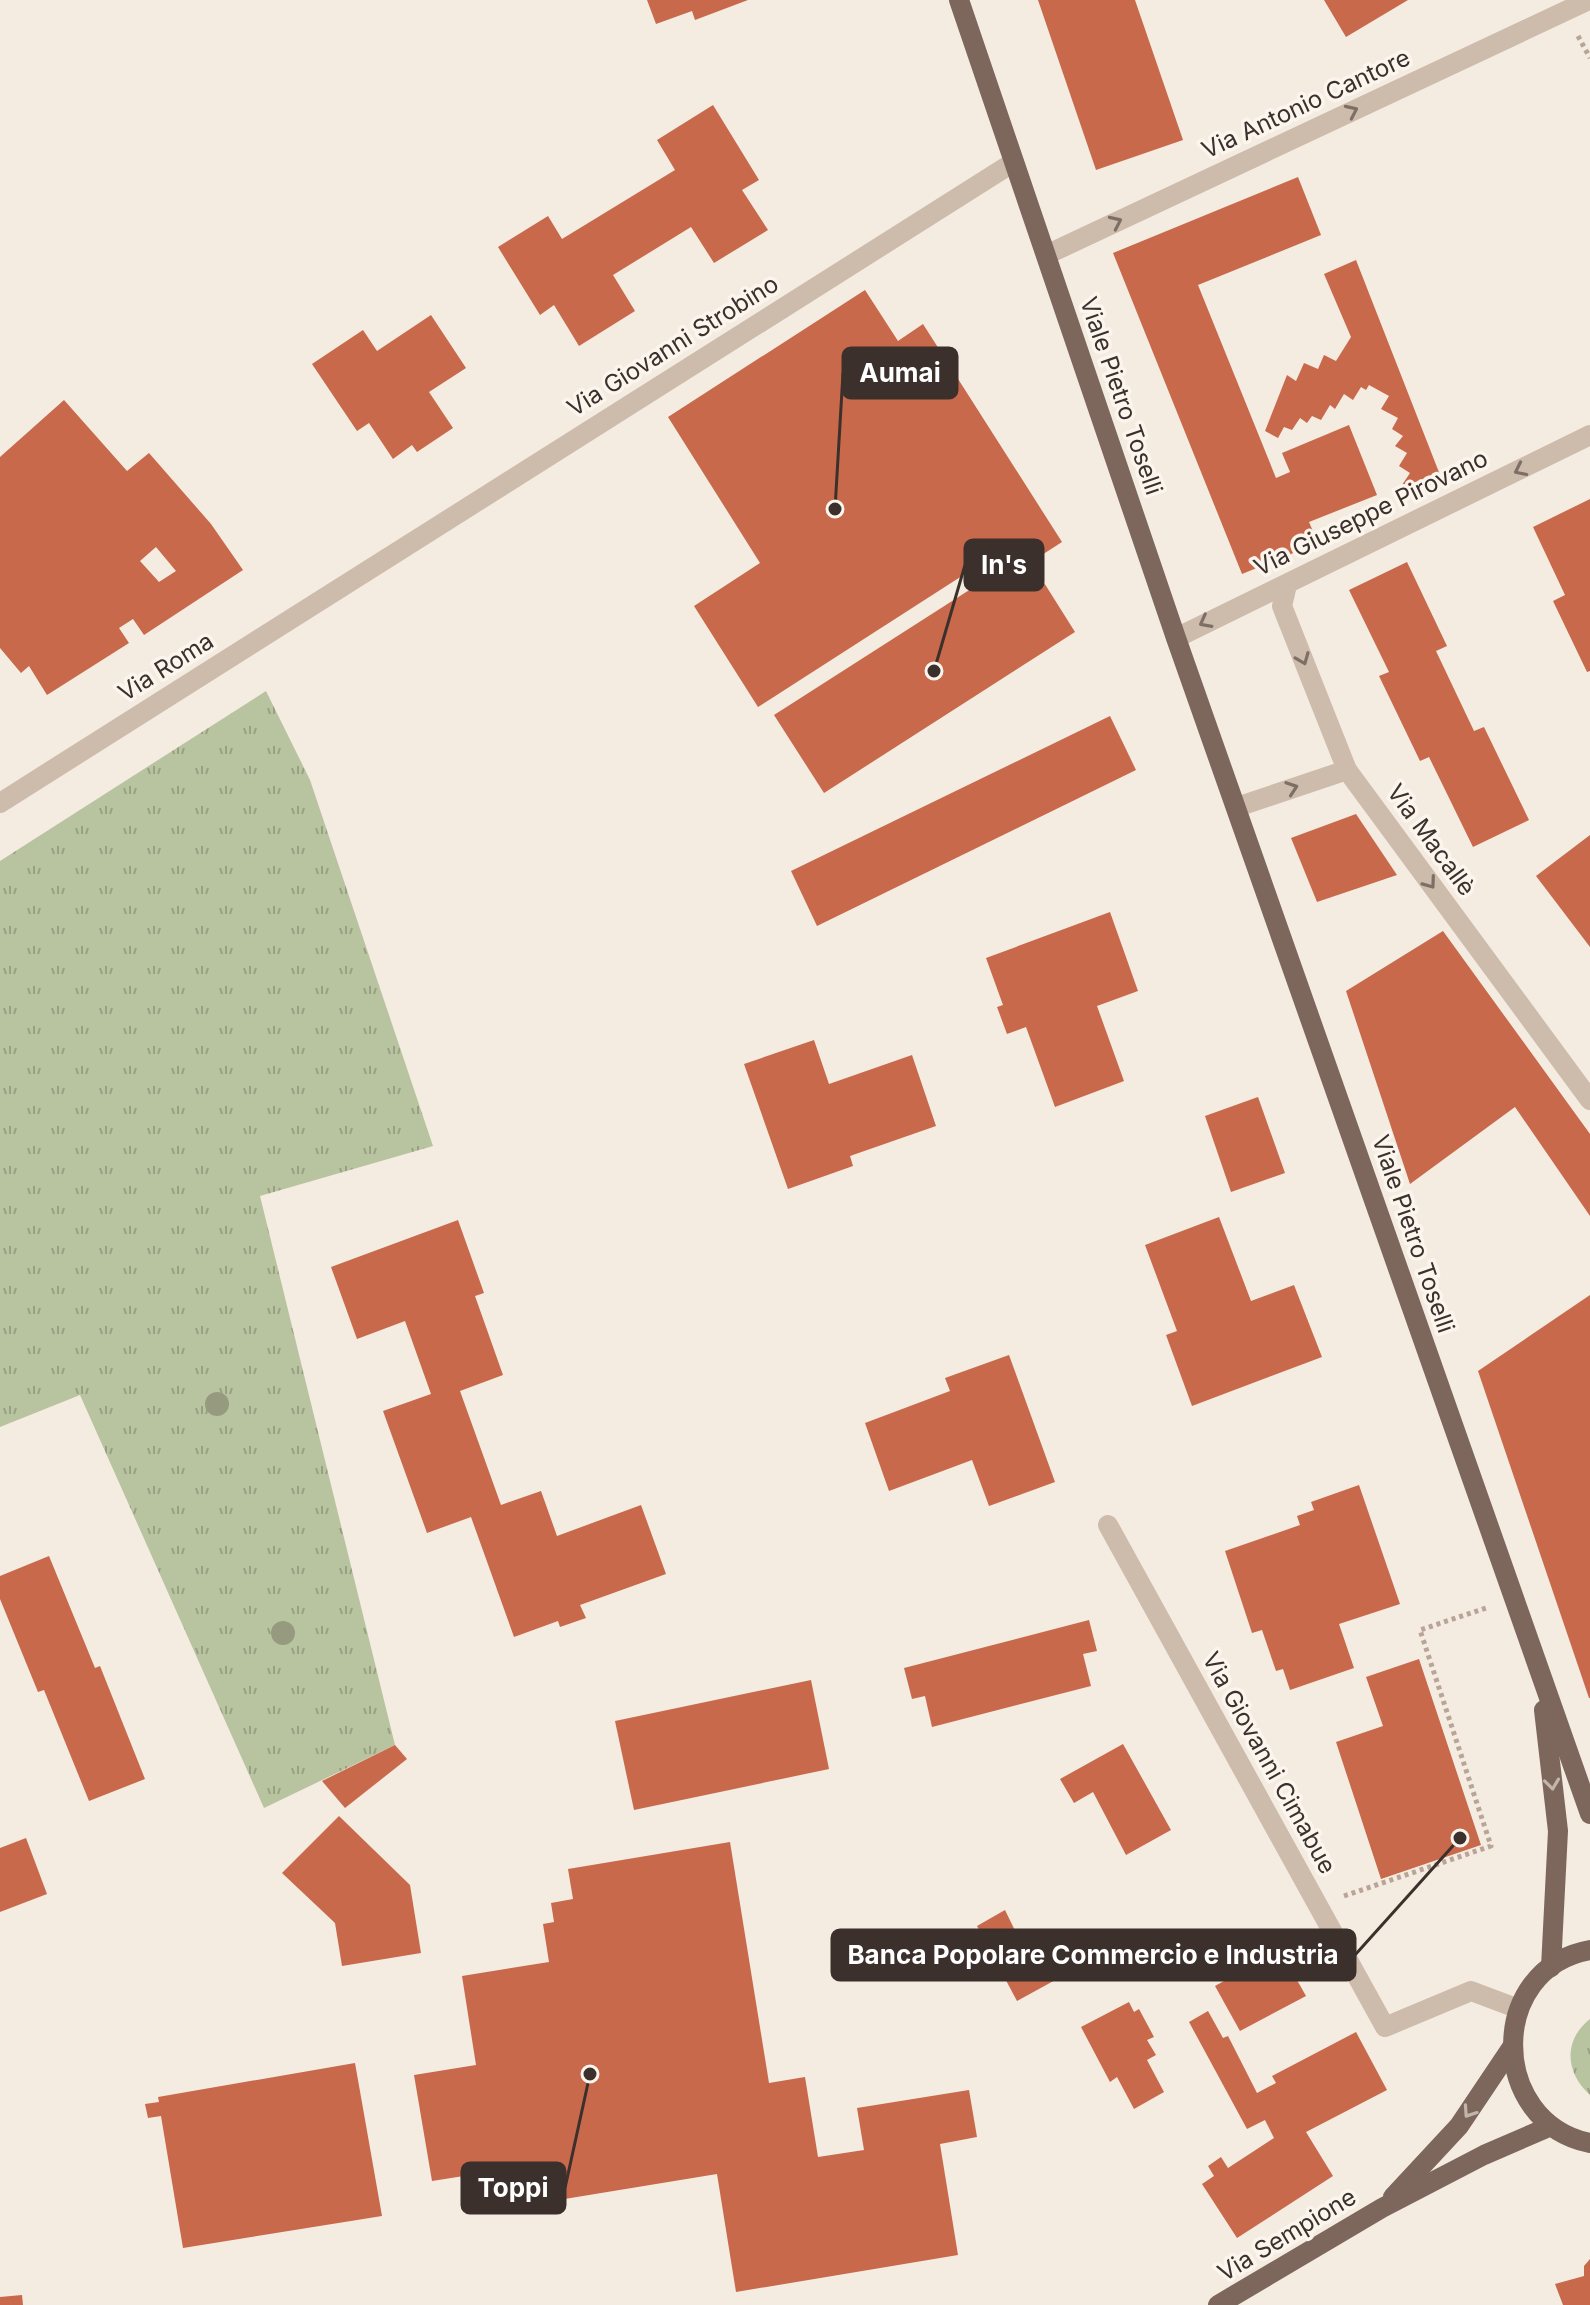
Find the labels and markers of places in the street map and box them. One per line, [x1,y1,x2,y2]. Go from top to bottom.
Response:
callout: Aumai [843,348,957,398]
callout: In's [965,540,1043,590]
callout: Banca Popolare Commercio e Industria [832,1930,1355,1980]
callout: Toppi [462,2163,565,2213]

